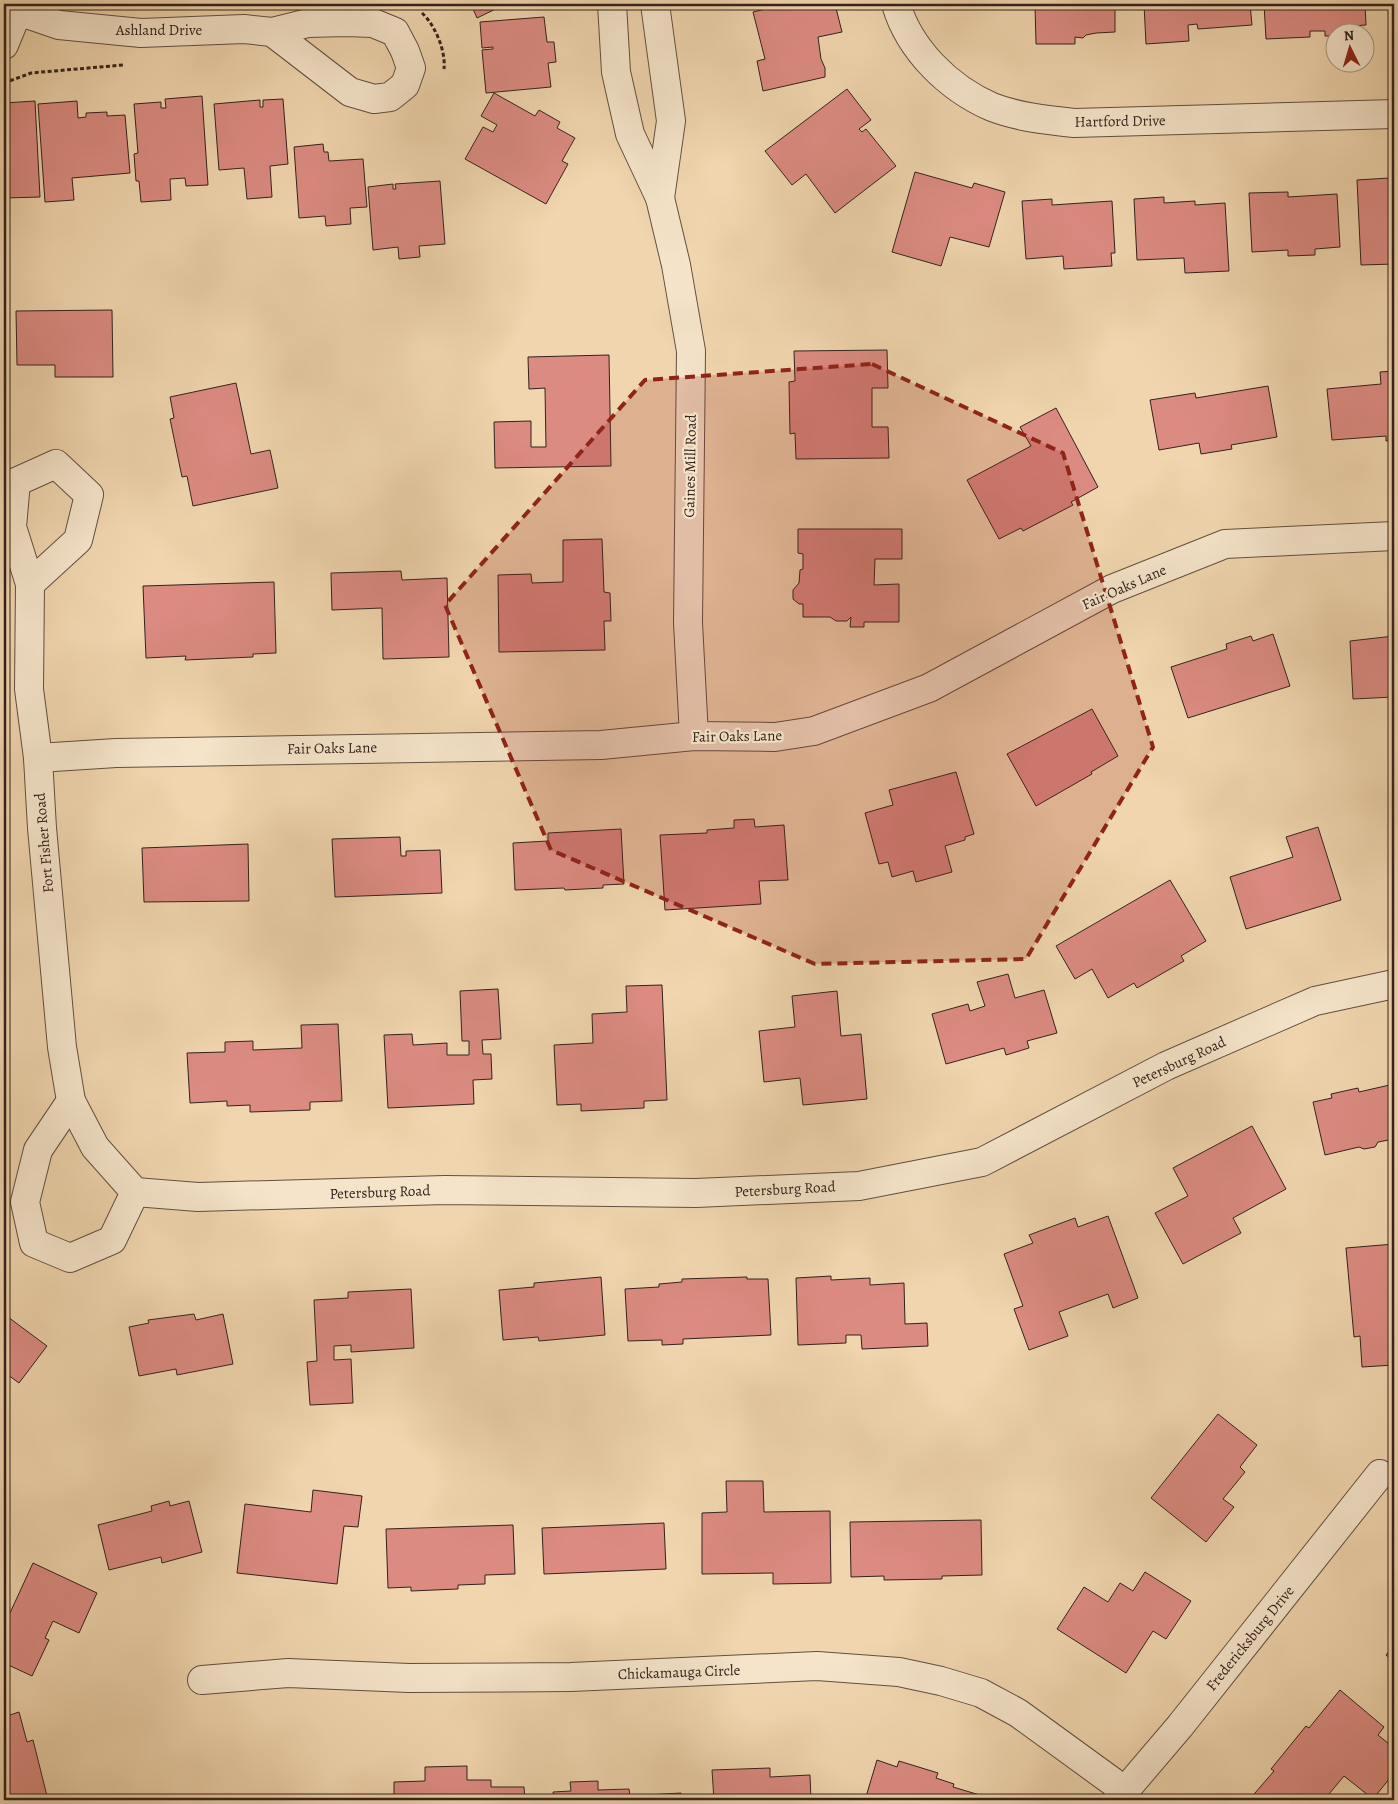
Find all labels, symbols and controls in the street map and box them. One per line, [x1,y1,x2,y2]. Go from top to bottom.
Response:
street label: Ashland Drive [115,20,202,40]
north arrow [1326,22,1376,72]
text: N [1343,26,1355,45]
street label: Hartford Drive [1074,110,1166,132]
street label: Gaines Mill Road [679,413,701,518]
street label: Fair Oaks Lane [1079,559,1170,615]
street label: Fair Oaks Lane [692,725,783,747]
street label: Fair Oaks Lane [287,737,378,759]
street label: Fort Fisher Road [30,791,58,894]
street label: Petersburg Road [1129,1031,1230,1092]
street label: Petersburg Road [734,1176,837,1202]
street label: Petersburg Road [329,1180,432,1204]
street label: Fredericksburg Drive [1201,1581,1299,1695]
street label: Chickamauga Circle [617,1660,741,1684]

